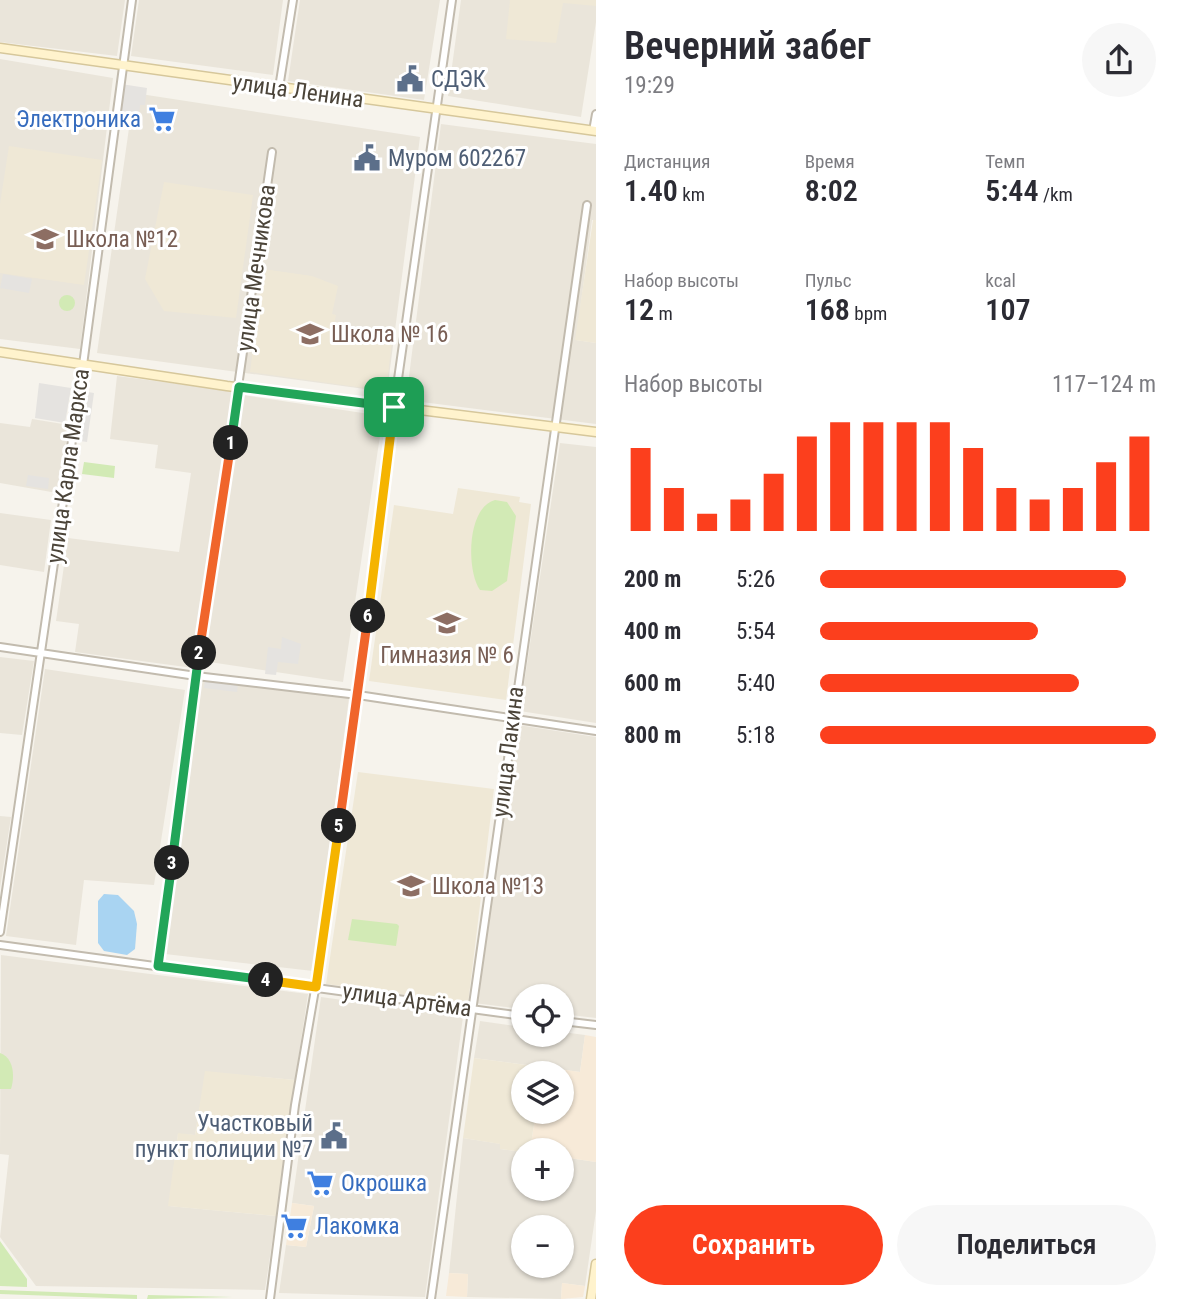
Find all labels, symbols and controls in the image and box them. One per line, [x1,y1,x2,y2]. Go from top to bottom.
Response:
button: share [1082,23,1156,97]
text: Вечерний забег [624,24,871,68]
public building icon: СДЭК [395,64,425,94]
place label: СДЭК [431,66,486,93]
street label: улица Ленина [231,68,365,114]
text: 19:29 [624,72,675,99]
supermarket icon: Электроника [147,104,177,134]
place label: Электроника [16,106,141,133]
public building icon: Муром 602267 [352,143,382,173]
place label: Муром 602267 [388,145,526,172]
text: Дистанция [624,150,711,173]
text: Время [805,150,855,173]
text: Темп [985,150,1025,173]
text: 1.40 [624,173,678,208]
text: 8:02 [805,173,858,208]
text: 5:44 [985,173,1039,208]
street label: улица Мечникова [231,183,281,353]
text: km [678,183,705,206]
text: /km [1039,183,1073,206]
school or university icon: Школа №12 [30,224,60,254]
place label: Школа №12 [66,226,178,253]
text: Набор высоты [624,269,739,292]
text: Пульс [805,269,852,292]
text: kcal [985,269,1016,292]
text: 12 [624,292,654,327]
text: 168 [805,292,850,327]
text: 107 [985,292,1031,327]
text: m [654,302,673,325]
text: bpm [850,302,887,325]
school or university icon: Школа № 16 [295,319,325,349]
place label: Школа № 16 [331,321,448,348]
street label: улица Карла Маркса [41,367,95,565]
text: Набор высоты [624,371,763,398]
text: 117–124 m [1052,371,1156,398]
pin [364,377,424,437]
icon: arrive [375,388,413,426]
pin: 1 [214,426,248,460]
text: 1 [226,431,235,454]
text: 200 m [624,566,681,593]
text: 5:26 [736,566,775,593]
pin: 6 [350,598,386,634]
text: 6 [363,604,372,627]
school or university icon: Гимназия № 6 [432,608,462,638]
text: 400 m [624,618,681,645]
text: 5:54 [736,618,775,645]
pin: 2 [182,636,216,670]
text: 2 [194,641,203,664]
place label: Гимназия № 6 [380,642,514,669]
text: 600 m [624,670,681,697]
text: 5:40 [736,670,775,697]
street label: улица Лакина [487,685,529,819]
text: 800 m [624,722,681,749]
text: 5:18 [736,722,775,749]
pin: 5 [322,808,356,844]
text: 5 [334,814,343,837]
pin: 3 [154,846,190,880]
text: 3 [167,851,176,874]
school or university icon: Школа №13 [396,871,426,901]
place label: Школа №13 [432,873,544,900]
pin: 4 [248,962,284,998]
text: 4 [261,968,270,991]
street label: улица Артёма [341,978,473,1022]
map controls [511,984,574,1278]
button: locate [511,984,574,1047]
button: layers [511,1061,574,1124]
place label: Участковый пункт полиции №7 [135,1110,313,1163]
public building icon: Участковый пункт полиции №7 [319,1121,349,1151]
button: + [511,1138,574,1201]
supermarket icon: Окрошка [305,1168,335,1198]
place label: Окрошка [341,1170,427,1197]
button: Сохранить [624,1205,883,1285]
button: Поделиться [897,1205,1156,1285]
supermarket icon: Лакомка [279,1211,309,1241]
place label: Лакомка [315,1213,399,1240]
button: − [511,1215,574,1278]

